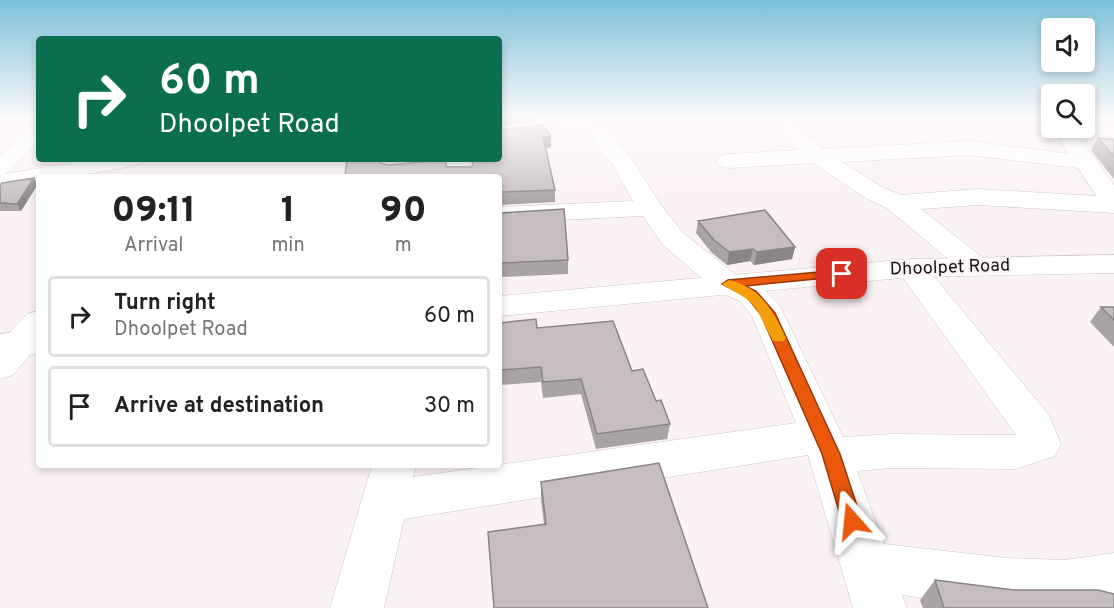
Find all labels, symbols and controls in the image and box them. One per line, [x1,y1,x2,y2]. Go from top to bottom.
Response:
map controls [1041,18,1095,138]
button: sound [1041,18,1095,72]
text: 60 m [159,56,260,109]
icon: right [60,60,138,138]
button: search [1041,84,1095,138]
text: Dhoolpet Road [159,108,340,142]
text: 09:11 [111,189,196,235]
text: 1 [281,189,295,235]
text: 90 [380,189,427,235]
text: Arrival [124,233,184,259]
text: min [271,233,305,259]
text: m [395,233,412,259]
pin [816,248,867,299]
street label: Dhoolpet Road [889,254,1011,282]
icon: arrive [825,257,858,290]
text: Turn right [114,290,216,317]
icon: right [63,300,96,333]
text: 60 m [424,303,475,330]
text: Dhoolpet Road [114,317,248,343]
icon: arrive [63,390,96,423]
text: Arrive at destination [114,393,324,420]
text: 30 m [424,393,475,420]
position arrow [820,489,884,553]

